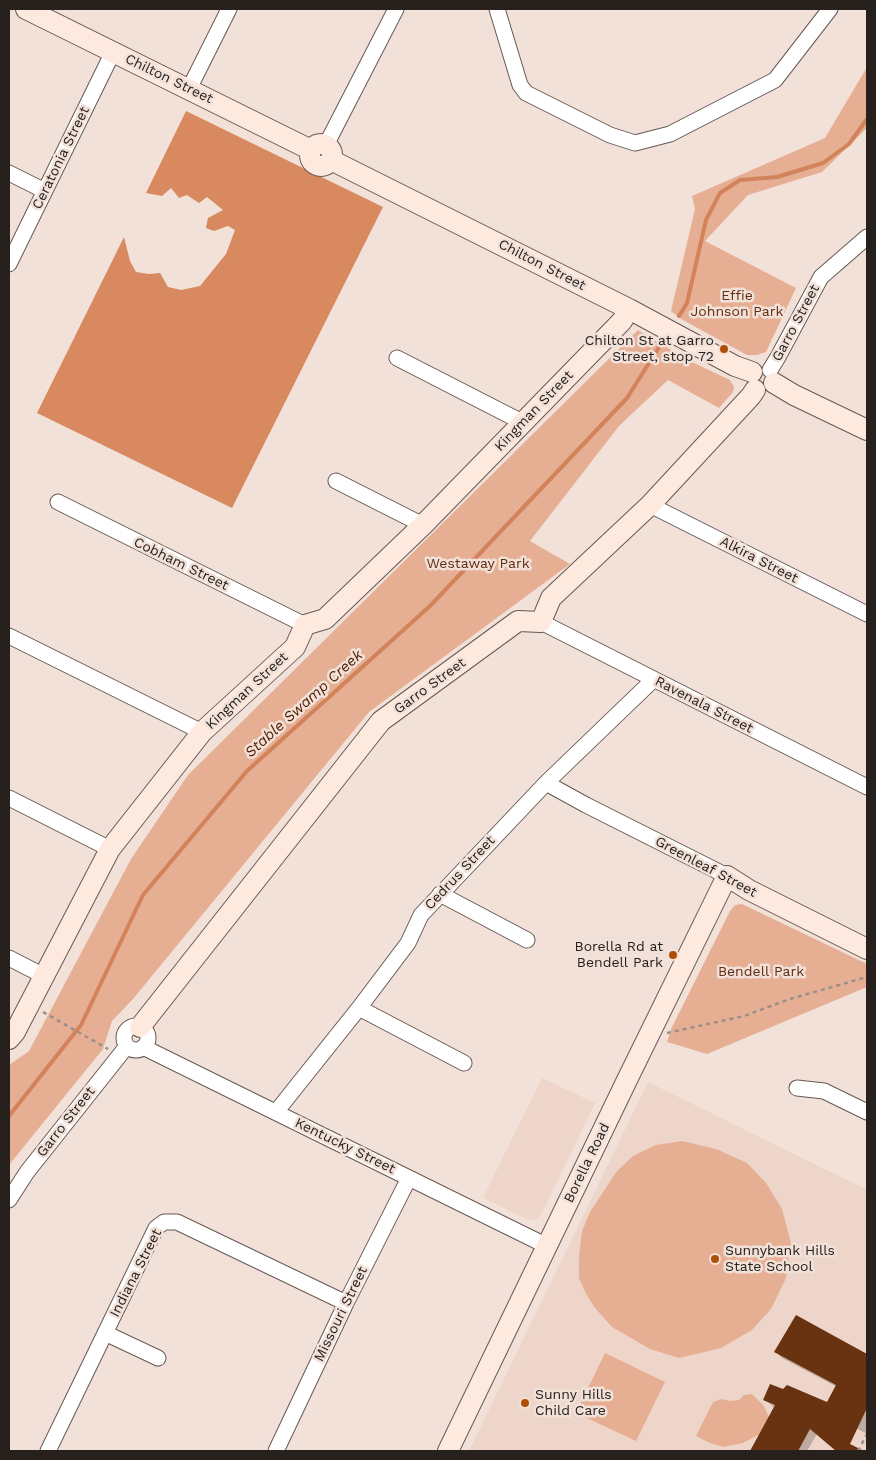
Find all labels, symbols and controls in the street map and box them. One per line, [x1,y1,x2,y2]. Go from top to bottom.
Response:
street label: Chilton Street [122,50,216,108]
street label: Ceratonia Street [29,104,93,212]
street label: Chilton Street [495,236,589,294]
street label: Garro Street [769,282,823,364]
park label: Effie Johnson Park [691,288,783,321]
place label: Chilton St at Garro Street, stop 72 [585,333,714,366]
marker: Chilton St at Garro Street, stop 72 [718,343,730,355]
street label: Kingman Street [491,367,577,455]
street label: Alkira Street [717,533,801,587]
street label: Cobham Street [131,534,231,594]
park label: Westaway Park [426,556,530,572]
water label: Stable Swamp Creek [241,646,367,762]
street label: Kingman Street [203,649,291,733]
street label: Garro Street [391,654,469,718]
street label: Ravenala Street [652,673,756,737]
street label: Cedrus Street [421,832,499,914]
street label: Greenleaf Street [652,833,760,901]
place label: Borella Rd at Bendell Park [574,939,663,972]
marker: Borella Rd at Bendell Park [667,949,679,961]
park label: Bendell Park [718,964,804,980]
street label: Garro Street [33,1084,99,1160]
street label: Kentucky Street [292,1114,398,1178]
street label: Borella Road [560,1120,614,1206]
street label: Indiana Street [107,1226,165,1320]
place label: Sunnybank Hills State School [725,1243,835,1276]
marker: Sunnybank Hills State School [709,1253,721,1265]
street label: Missouri Street [311,1264,371,1364]
place label: Sunny Hills Child Care [535,1387,612,1420]
marker: Sunny Hills Child Care [519,1397,531,1409]

